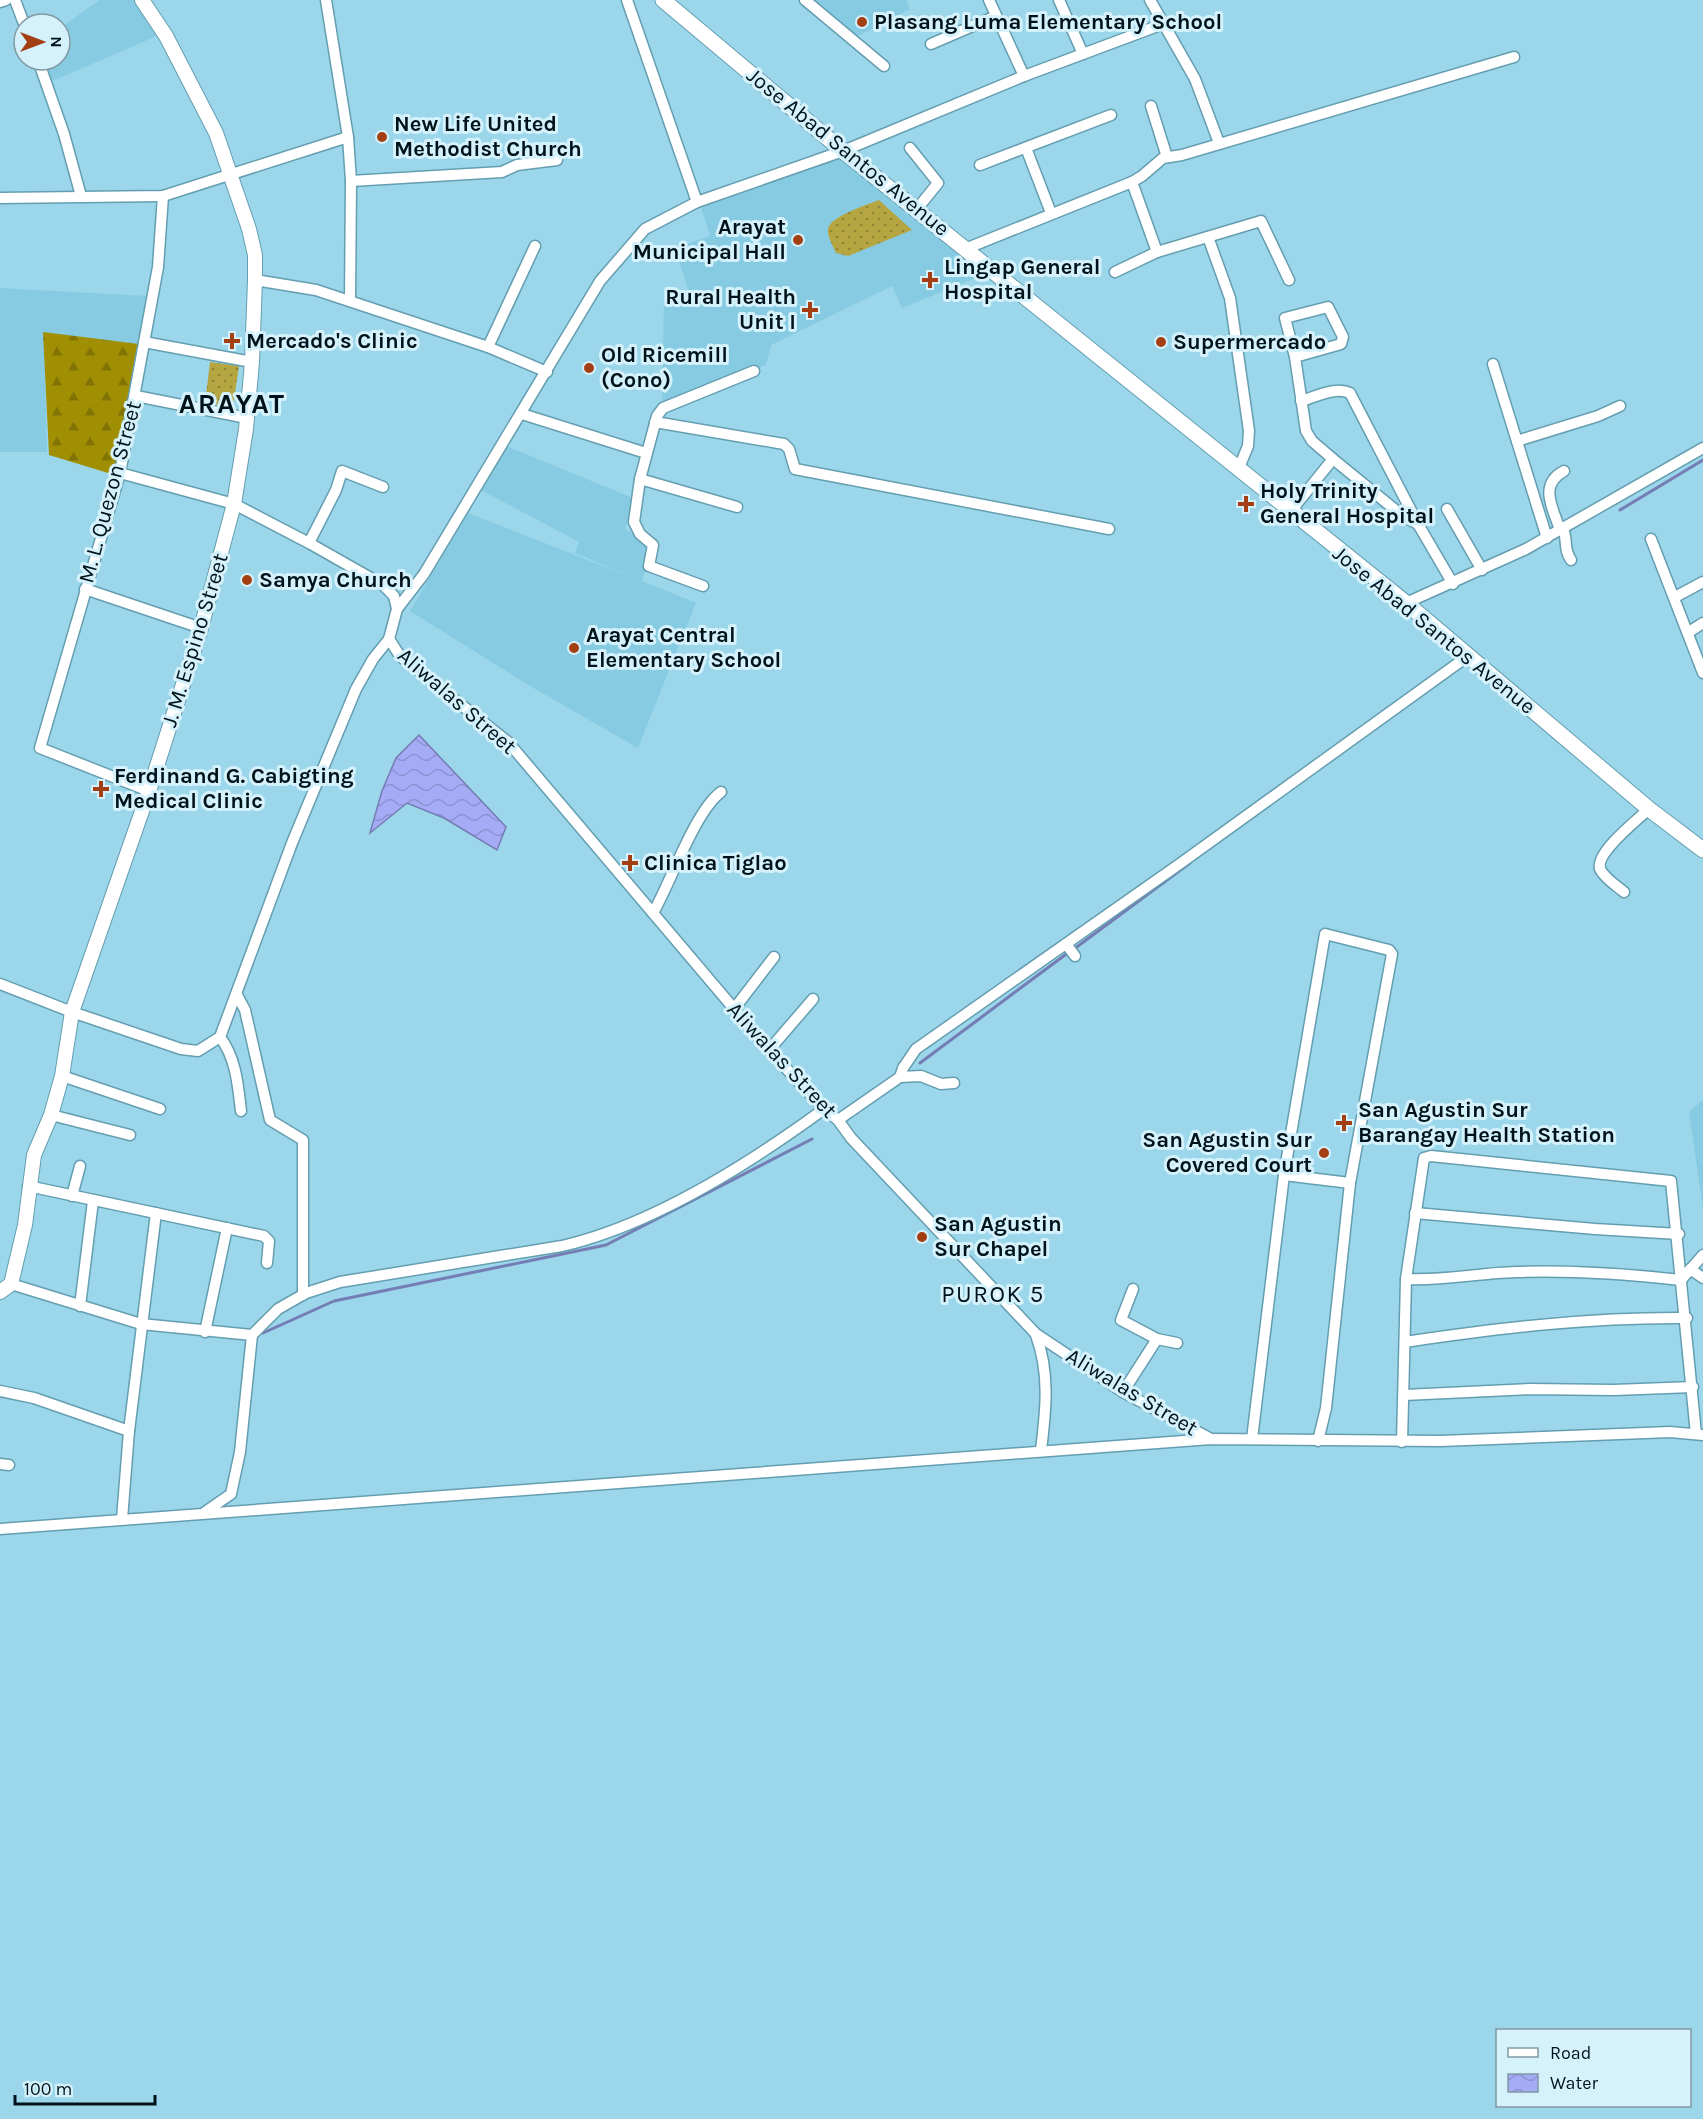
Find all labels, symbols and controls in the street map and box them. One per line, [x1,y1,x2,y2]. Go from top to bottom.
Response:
place label: Plasang Luma Elementary School [874,9,1222,35]
north arrow [12,12,72,72]
marker: Plasang Luma Elementary School [855,15,869,29]
text: N [47,36,66,48]
street label: Jose Abad Santos Avenue [741,62,955,242]
place label: New Life United Methodist Church [394,111,582,162]
marker: New Life United Methodist Church [375,130,389,144]
place label: Arayat Municipal Hall [633,214,786,265]
marker: Arayat Municipal Hall [791,233,805,247]
place label: Lingap General Hospital [944,254,1101,305]
marker: Lingap General Hospital [921,271,939,289]
place label: Rural Health Unit I [665,284,796,335]
marker: Rural Health Unit I [801,301,819,319]
place label: Mercado's Clinic [246,328,418,354]
place label: Supermercado [1173,329,1326,355]
marker: Mercado's Clinic [223,332,241,350]
marker: Supermercado [1154,335,1168,349]
place label: Old Ricemill (Cono) [601,342,728,393]
marker: Old Ricemill (Cono) [582,361,596,375]
district label: ARAYAT [179,387,285,420]
street label: M. L. Quezon Street [73,398,147,586]
place label: Holy Trinity General Hospital [1260,478,1434,529]
marker: Holy Trinity General Hospital [1237,495,1255,513]
street label: Jose Abad Santos Avenue [1327,540,1541,720]
street label: J. M. Espino Street [156,550,234,730]
place label: Samya Church [259,567,412,593]
marker: Samya Church [240,573,254,587]
place label: Arayat Central Elementary School [586,622,781,673]
marker: Arayat Central Elementary School [567,641,581,655]
street label: Aliwalas Street [392,642,522,760]
place label: Ferdinand G. Cabigting Medical Clinic [114,763,354,814]
marker: Ferdinand G. Cabigting Medical Clinic [92,780,110,798]
place label: Clinica Tiglao [644,850,787,876]
marker: Clinica Tiglao [621,854,639,872]
street label: Aliwalas Street [722,997,842,1123]
place label: San Agustin Sur Barangay Health Station [1358,1097,1615,1148]
marker: San Agustin Sur Barangay Health Station [1335,1114,1353,1132]
place label: San Agustin Sur Covered Court [1142,1127,1312,1178]
marker: San Agustin Sur Covered Court [1317,1146,1331,1160]
place label: San Agustin Sur Chapel [934,1211,1062,1262]
marker: San Agustin Sur Chapel [915,1230,929,1244]
district label: PUROK 5 [941,1280,1045,1308]
street label: Aliwalas Street [1062,1343,1202,1441]
legend [1496,2029,1691,2107]
text: Road [1550,2042,1591,2064]
scale bar [15,2068,154,2106]
text: Water [1550,2072,1598,2094]
text: 100 m [24,2078,72,2100]

